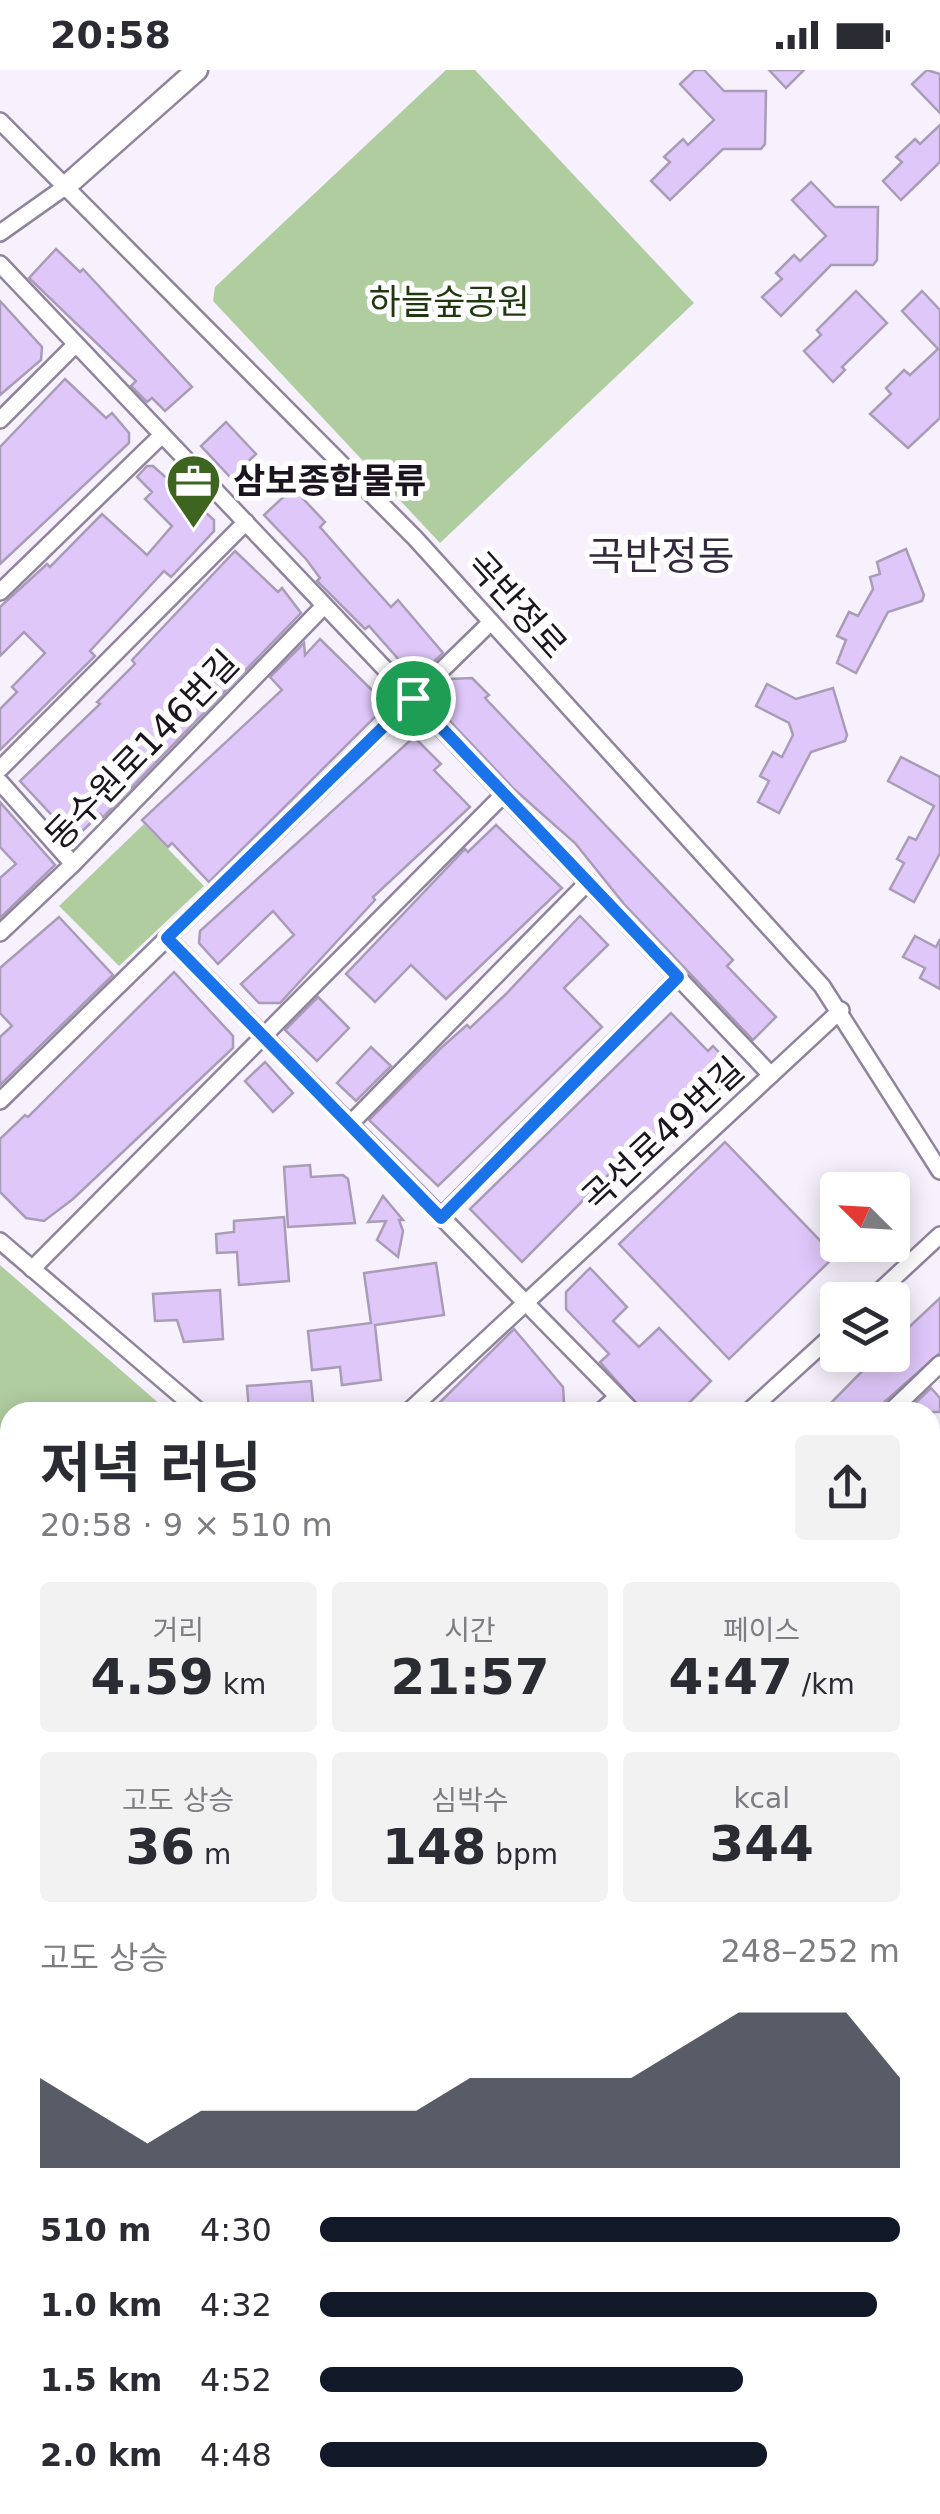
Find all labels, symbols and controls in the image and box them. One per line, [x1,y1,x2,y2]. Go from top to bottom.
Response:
text: 20:58 [50,13,171,57]
park label: 하늘숲공원 [368,282,530,322]
office icon: 삼보종합물류 [164,451,224,530]
place label: 삼보종합물류 [233,461,426,501]
district label: 곡반정동 [587,533,735,579]
street label: 곡반정로 [459,544,575,666]
street label: 동수원로146번길 [37,643,247,857]
pin [371,656,456,741]
icon: arrive [386,671,441,726]
street label: 곡선로49번길 [574,1049,752,1219]
north arrow [820,1172,910,1262]
map controls [820,1172,910,1372]
button: layers [820,1282,910,1372]
button: share [795,1435,900,1540]
text: 저녁 러닝 [40,1436,262,1500]
text: 20:58 · 9 × 510 m [40,1506,333,1544]
text: 거리 [153,1614,204,1647]
text: 시간 [444,1614,496,1647]
text: 페이스 [723,1614,800,1647]
text: 4.59 [90,1648,214,1706]
text: 21:57 [390,1648,550,1706]
text: 4:47 [669,1648,793,1706]
text: km [214,1668,266,1701]
text: /km [793,1668,855,1701]
text: kcal [733,1782,790,1815]
text: 고도 상승 [122,1784,234,1817]
text: 심박수 [431,1784,509,1817]
text: 344 [709,1815,814,1873]
text: 36 [125,1818,195,1876]
text: 148 [382,1818,486,1876]
text: m [195,1838,231,1871]
text: bpm [486,1838,558,1871]
text: 248–252 m [721,1932,900,1970]
text: 고도 상승 [40,1939,168,1977]
text: 510 m [40,2211,151,2249]
text: 4:30 [200,2211,272,2249]
text: 1.0 km [40,2286,162,2324]
text: 4:32 [200,2286,272,2324]
text: 1.5 km [40,2361,162,2399]
text: 4:52 [200,2361,272,2399]
text: 2.0 km [40,2436,162,2474]
text: 4:48 [200,2436,272,2474]

